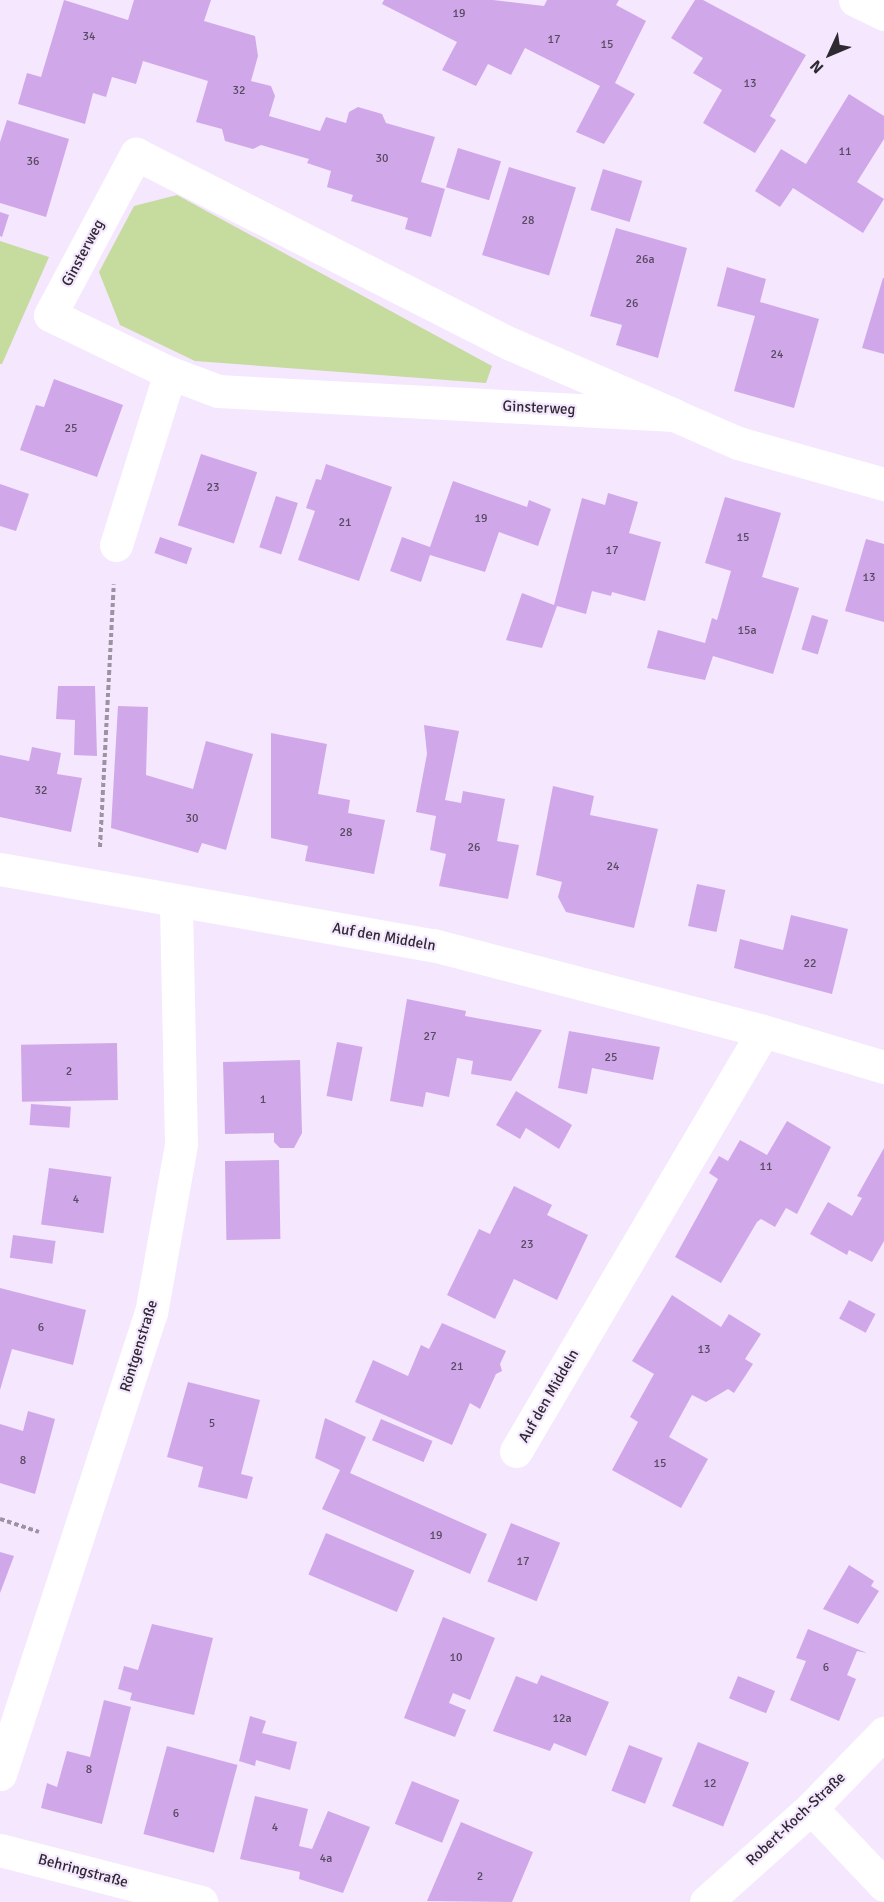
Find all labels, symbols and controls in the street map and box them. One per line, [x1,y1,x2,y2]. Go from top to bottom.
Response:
house number: 19 [453,7,465,21]
north arrow [800,24,860,84]
house number: 34 [83,30,95,44]
house number: 17 [548,33,560,47]
house number: 15 [601,38,613,52]
text: N [806,56,828,77]
house number: 13 [744,77,756,91]
house number: 32 [233,84,245,98]
house number: 11 [839,145,851,159]
house number: 30 [376,152,388,166]
house number: 36 [27,155,39,169]
house number: 28 [522,214,534,228]
street label: Ginsterweg [58,217,108,289]
house number: 26a [635,253,655,267]
house number: 26 [626,297,638,311]
house number: 24 [771,348,783,362]
street label: Ginsterweg [502,397,576,419]
house number: 25 [65,422,77,436]
house number: 23 [207,481,219,495]
house number: 19 [475,512,487,526]
house number: 21 [339,516,351,530]
house number: 15 [737,531,749,545]
house number: 17 [606,544,618,558]
house number: 13 [863,571,875,585]
house number: 15a [737,624,757,638]
house number: 32 [35,784,47,798]
house number: 30 [186,812,198,826]
house number: 28 [340,826,352,840]
house number: 26 [468,841,480,855]
house number: 24 [607,860,619,874]
street label: Auf den Middeln [331,919,437,955]
house number: 22 [804,957,816,971]
house number: 27 [424,1030,436,1044]
house number: 25 [605,1051,617,1065]
house number: 2 [66,1065,72,1079]
house number: 1 [260,1093,266,1107]
house number: 11 [760,1160,772,1174]
house number: 4 [73,1193,79,1207]
house number: 23 [521,1238,533,1252]
street label: Röntgenstraße [116,1298,162,1394]
house number: 6 [38,1321,44,1335]
house number: 13 [698,1343,710,1357]
street label: Auf den Middeln [515,1346,583,1446]
house number: 21 [451,1360,463,1374]
house number: 5 [209,1417,215,1431]
house number: 8 [20,1454,26,1468]
house number: 15 [654,1457,666,1471]
house number: 19 [430,1529,442,1543]
house number: 17 [517,1555,529,1569]
house number: 10 [450,1651,462,1665]
house number: 6 [823,1661,829,1675]
house number: 12a [552,1712,572,1726]
house number: 8 [86,1763,92,1777]
street label: Robert-Koch-Straße [743,1768,849,1870]
house number: 12 [704,1777,716,1791]
house number: 6 [173,1807,179,1821]
house number: 4 [272,1821,278,1835]
street label: Behringstraße [36,1850,130,1892]
house number: 4a [320,1852,332,1866]
house number: 2 [477,1870,483,1884]

